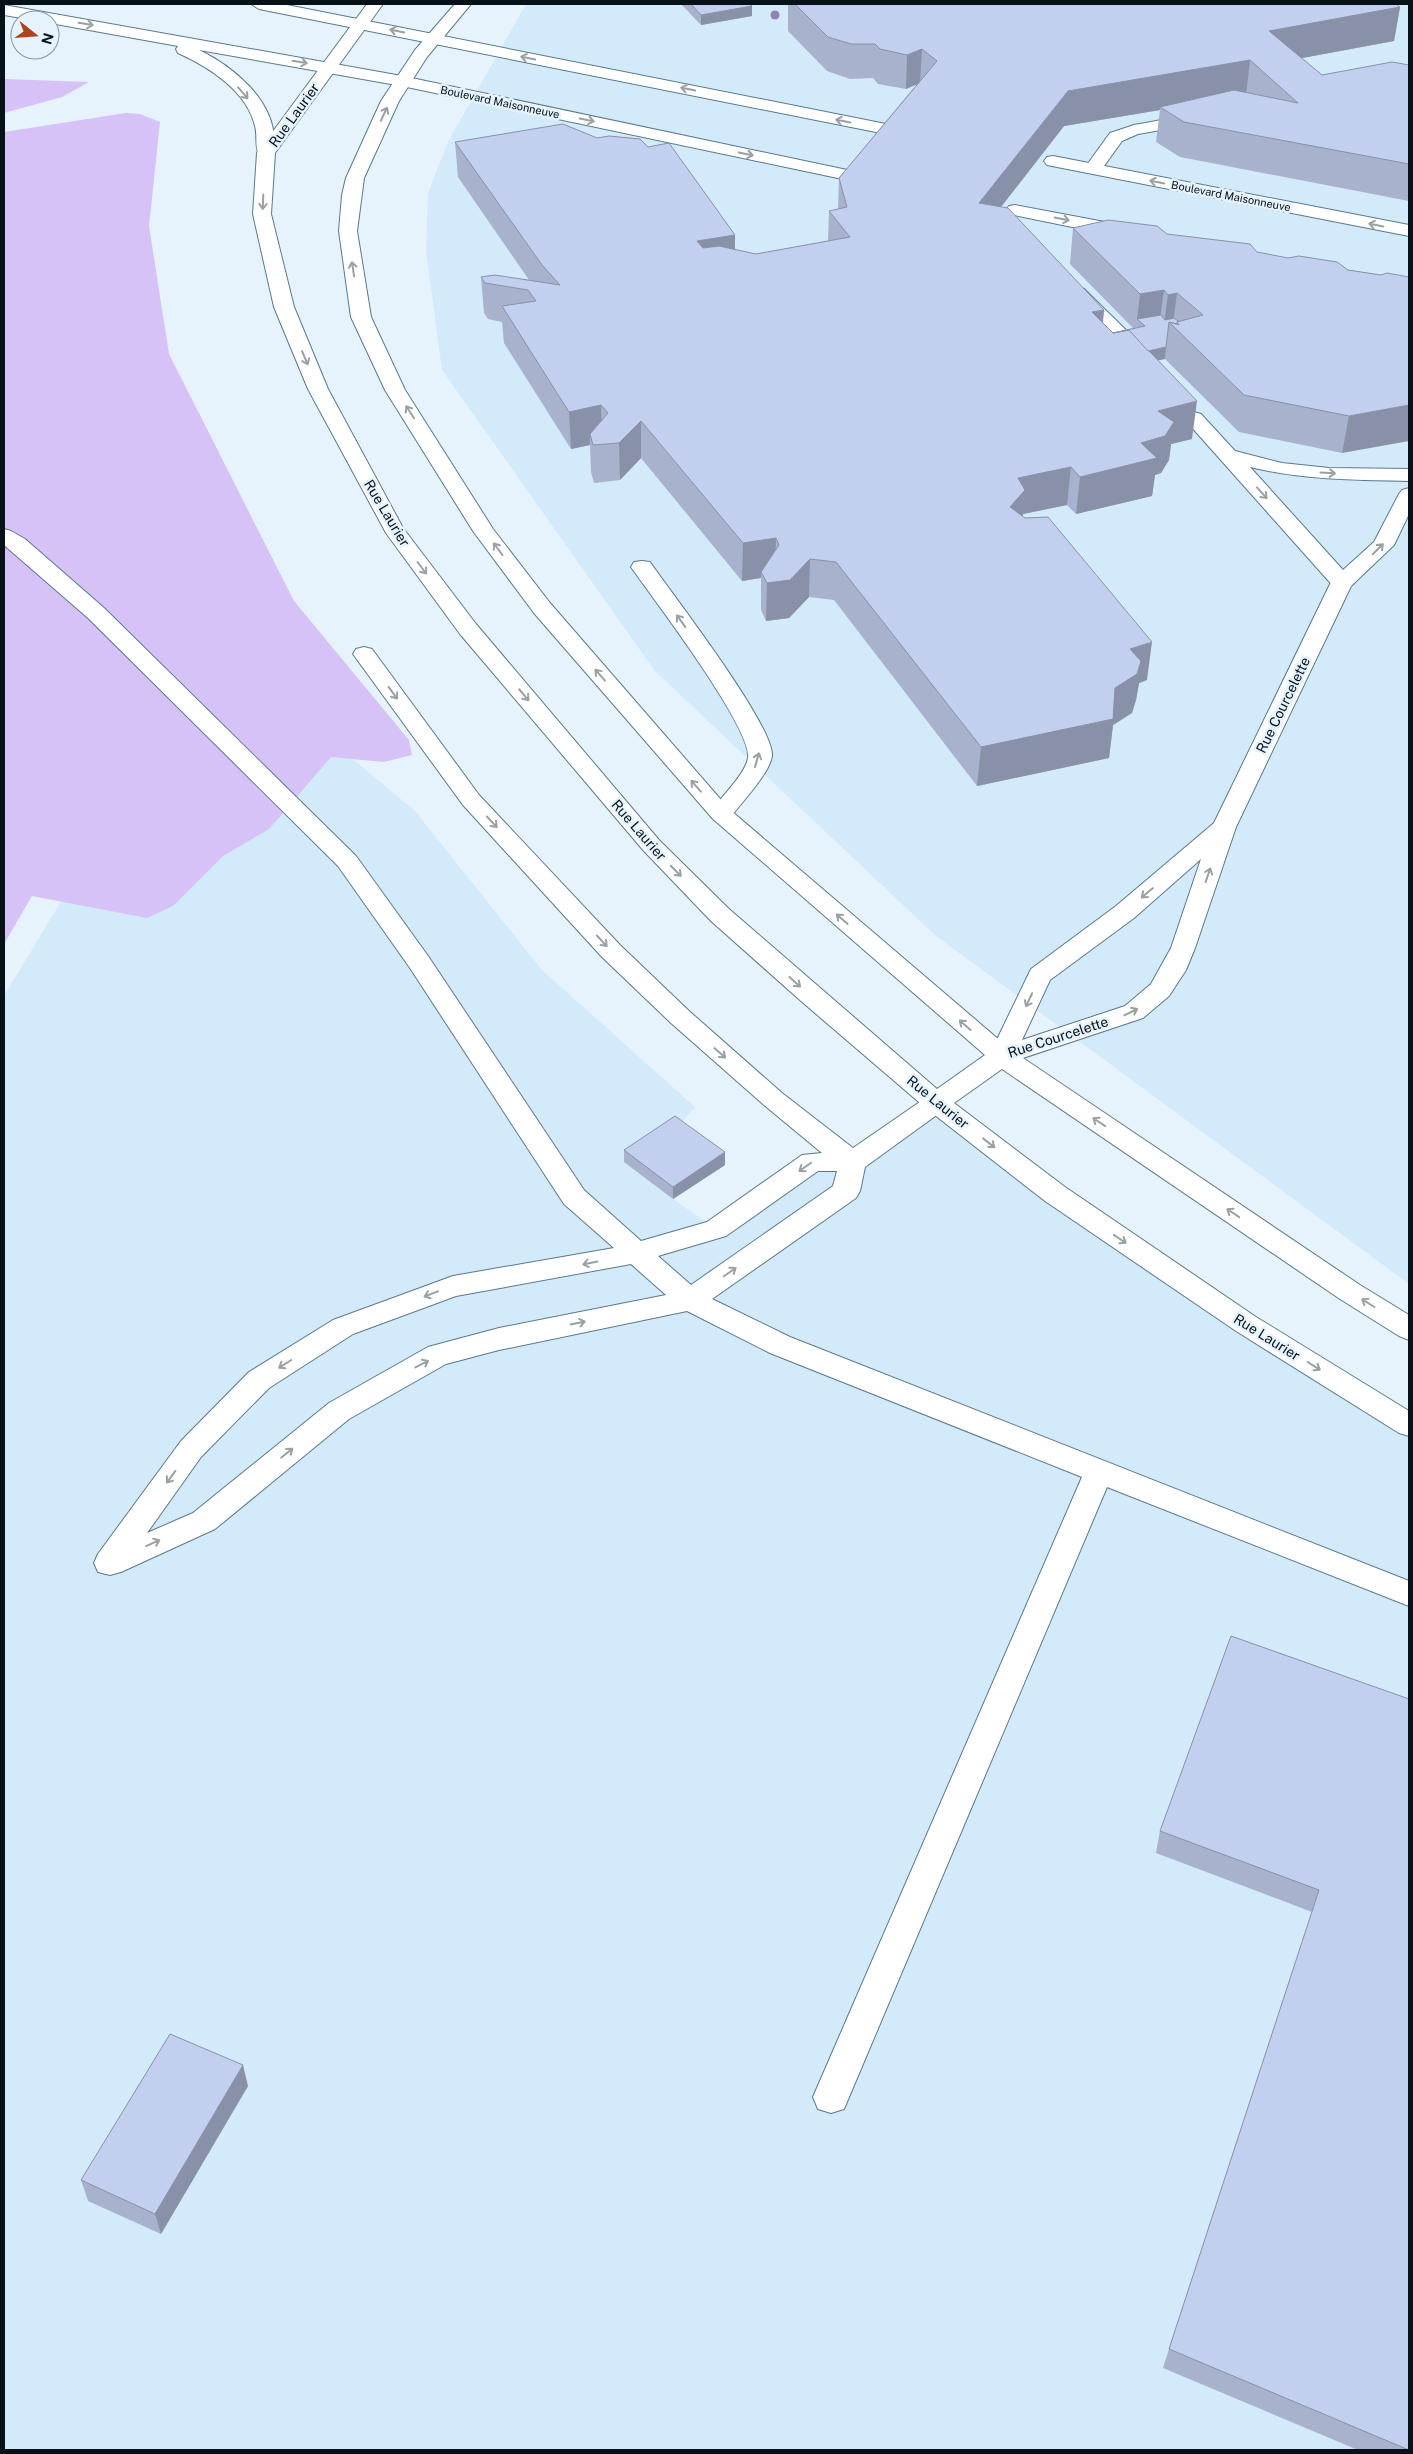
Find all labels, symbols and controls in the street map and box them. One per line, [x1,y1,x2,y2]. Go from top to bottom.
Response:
north arrow [10,10,60,60]
one-way arrow [78,20,94,30]
one-way arrow [389,25,405,35]
text: N [38,31,57,46]
one-way arrow [521,53,537,62]
one-way arrow [292,58,308,68]
street label: Rue Laurier [266,80,322,150]
street label: Boulevard Maisonneuve [439,84,561,120]
one-way arrow [680,84,696,94]
one-way arrow [237,86,249,99]
one-way arrow [379,106,389,121]
one-way arrow [836,115,852,125]
one-way arrow [578,116,594,126]
one-way arrow [737,149,753,159]
one-way arrow [1149,176,1165,186]
street label: Boulevard Maisonneuve [1170,179,1292,213]
one-way arrow [258,194,267,210]
one-way arrow [1054,215,1070,224]
one-way arrow [1368,219,1384,229]
one-way arrow [347,261,357,277]
one-way arrow [300,350,310,365]
one-way arrow [404,406,414,420]
one-way arrow [1320,469,1336,478]
street label: Rue Laurier [361,477,413,549]
one-way arrow [1256,487,1268,500]
one-way arrow [492,543,503,556]
one-way arrow [1372,543,1384,555]
one-way arrow [417,561,428,574]
one-way arrow [676,615,686,629]
street label: Rue Courcelette [1253,654,1313,756]
one-way arrow [595,669,606,682]
one-way arrow [387,686,398,699]
one-way arrow [518,688,529,701]
one-way arrow [753,752,763,768]
one-way arrow [690,780,702,793]
street label: Rue Laurier [608,796,670,864]
one-way arrow [486,815,497,828]
one-way arrow [670,864,682,877]
one-way arrow [1204,867,1213,883]
one-way arrow [1140,887,1153,898]
one-way arrow [836,913,849,924]
one-way arrow [596,934,608,947]
one-way arrow [788,976,801,987]
one-way arrow [1023,993,1033,1008]
one-way arrow [1123,1007,1138,1017]
street label: Rue Courcelette [1006,1013,1110,1061]
one-way arrow [959,1019,972,1030]
one-way arrow [713,1047,726,1058]
street label: Rue Laurier [904,1072,972,1132]
one-way arrow [1092,1117,1106,1127]
one-way arrow [982,1138,995,1149]
one-way arrow [798,1162,812,1172]
one-way arrow [1226,1208,1240,1218]
one-way arrow [1113,1234,1127,1244]
one-way arrow [583,1259,599,1268]
one-way arrow [723,1267,737,1277]
one-way arrow [424,1290,439,1299]
one-way arrow [1361,1298,1375,1309]
street label: Rue Laurier [1231,1310,1303,1364]
one-way arrow [570,1317,586,1327]
one-way arrow [279,1359,293,1369]
one-way arrow [414,1359,429,1369]
one-way arrow [1307,1362,1321,1372]
one-way arrow [280,1448,293,1459]
one-way arrow [165,1470,176,1483]
one-way arrow [145,1538,160,1548]

